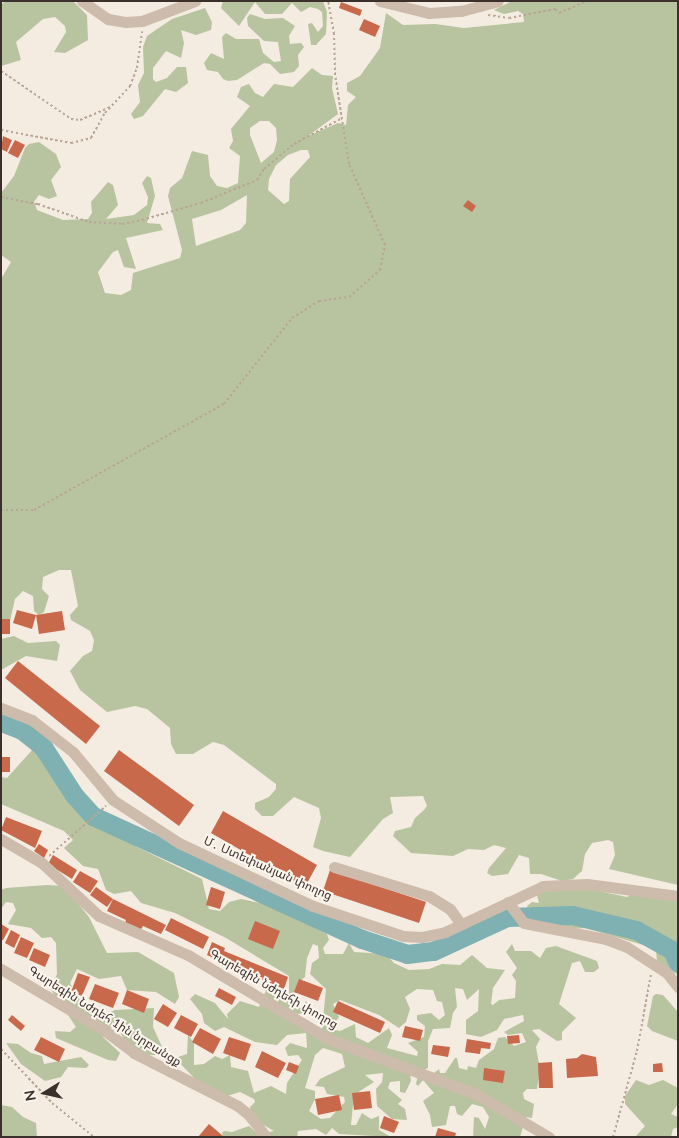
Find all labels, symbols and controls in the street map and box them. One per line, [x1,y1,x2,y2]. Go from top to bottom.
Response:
street label: Մ․ Ստեփանյան փողոց [201,833,335,903]
street label: Գարեգին Նժդեհի փողոց [207,946,341,1032]
street label: Գարեգին Նժդեհ 1ին նրբանցք [26,963,184,1069]
north arrow [20,1068,70,1118]
text: N [20,1089,39,1102]

